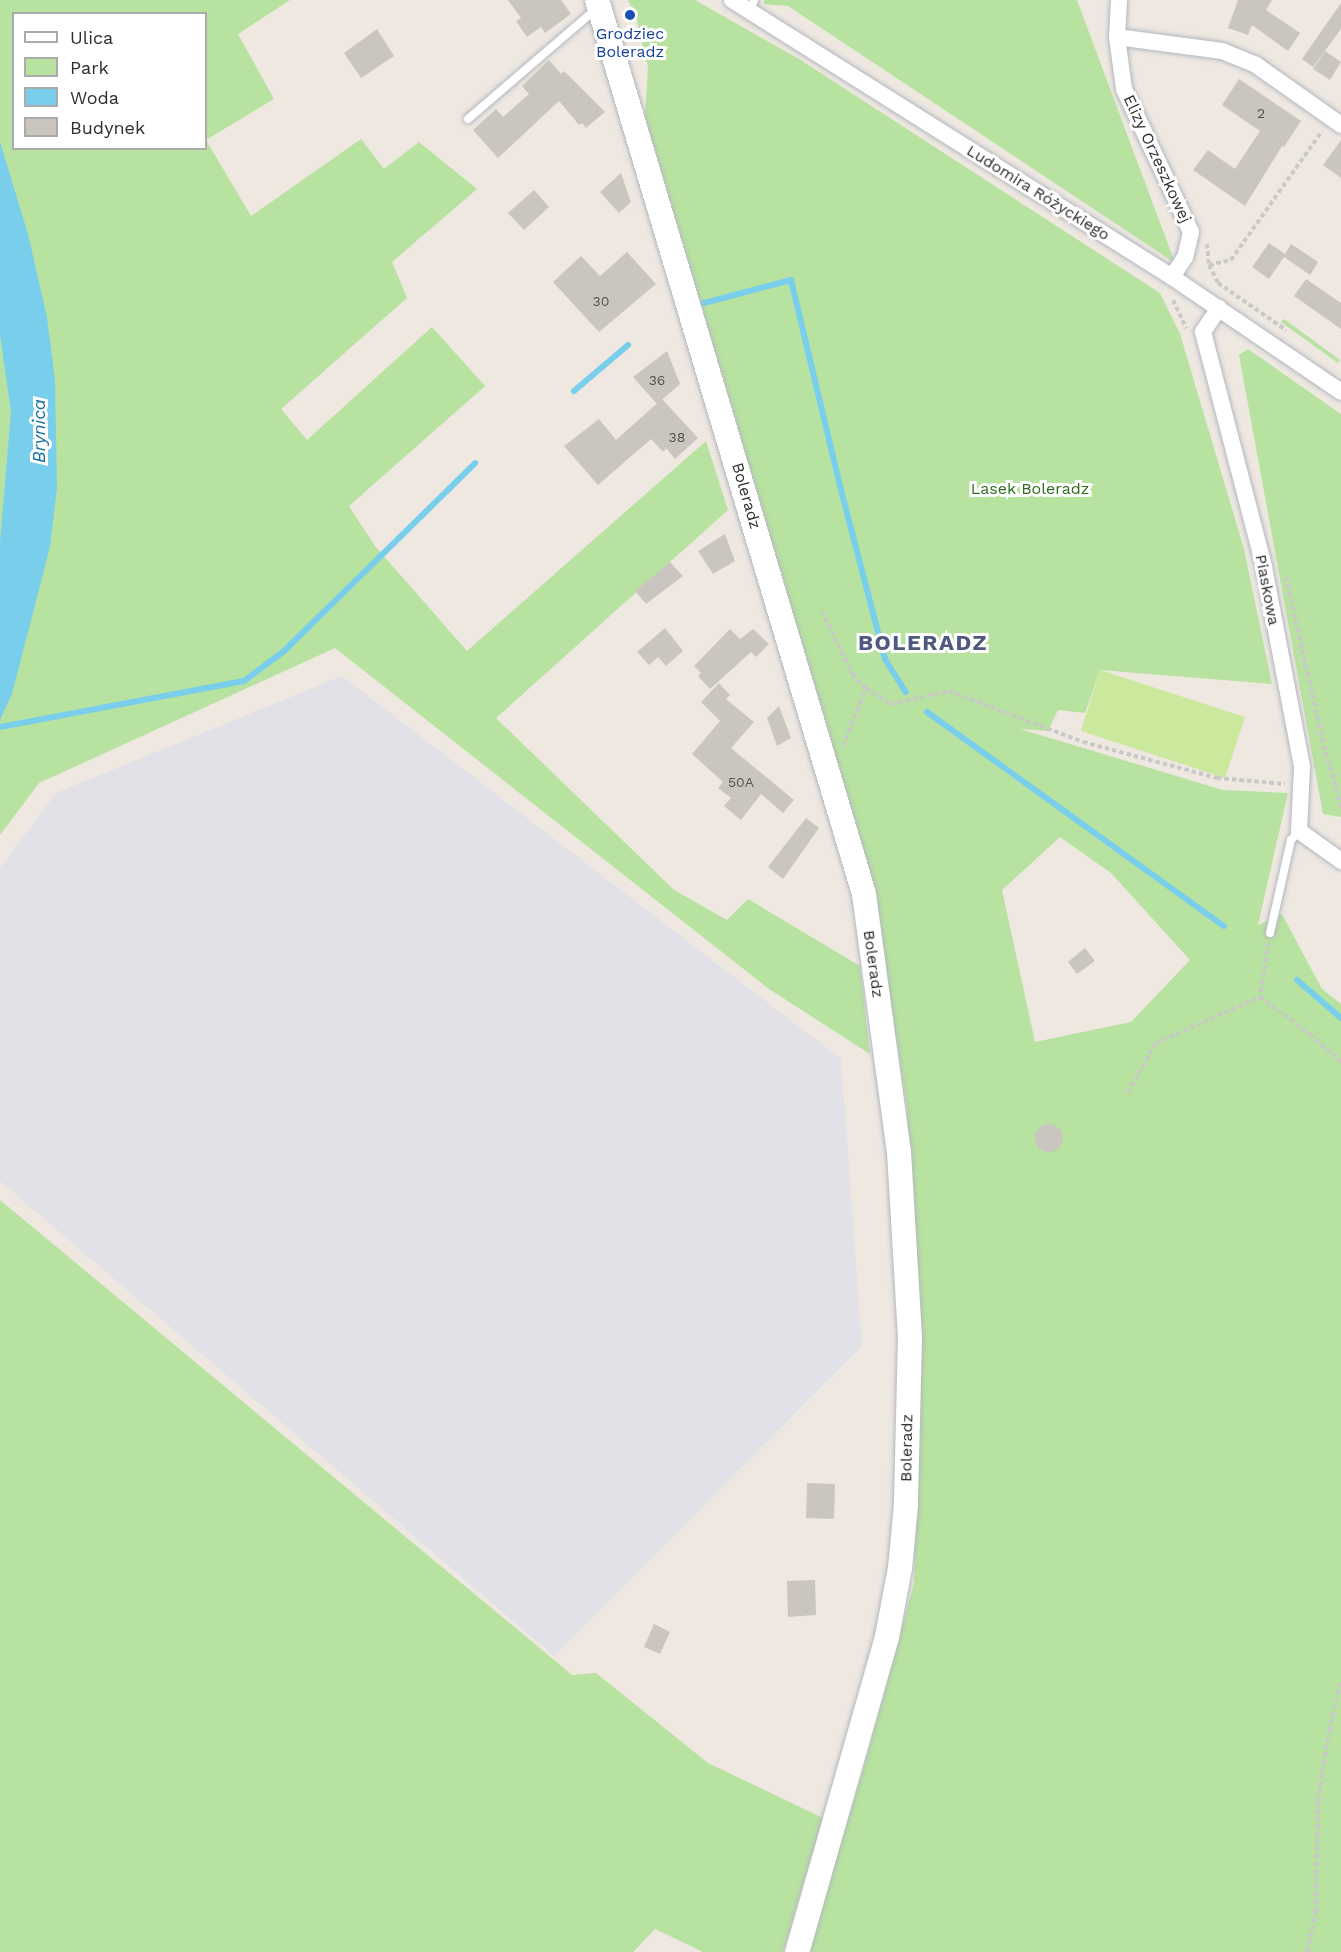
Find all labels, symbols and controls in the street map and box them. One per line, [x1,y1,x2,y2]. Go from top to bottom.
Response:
marker: Grodziec Boleradz [623,8,637,22]
legend [12,12,207,150]
place label: Grodziec Boleradz [596,24,664,62]
text: Ulica [70,27,113,48]
text: Park [70,57,109,78]
text: Woda [70,87,119,108]
street label: Elizy Orzeszkowej [1119,92,1195,226]
house number: 2 [1257,105,1265,121]
text: Budynek [70,117,145,138]
street label: Ludomira Różyckiego [963,141,1113,245]
house number: 30 [593,293,609,309]
house number: 36 [649,372,665,388]
water label: Brynica [28,399,50,463]
house number: 38 [669,429,685,445]
street label: Boleradz [727,461,765,531]
park label: Lasek Boleradz [971,479,1089,499]
street label: Piaskowa [1251,553,1283,627]
district label: BOLERADZ [858,630,988,656]
house number: 50A [728,774,754,790]
street label: Boleradz [859,929,887,999]
street label: Boleradz [897,1414,917,1482]

